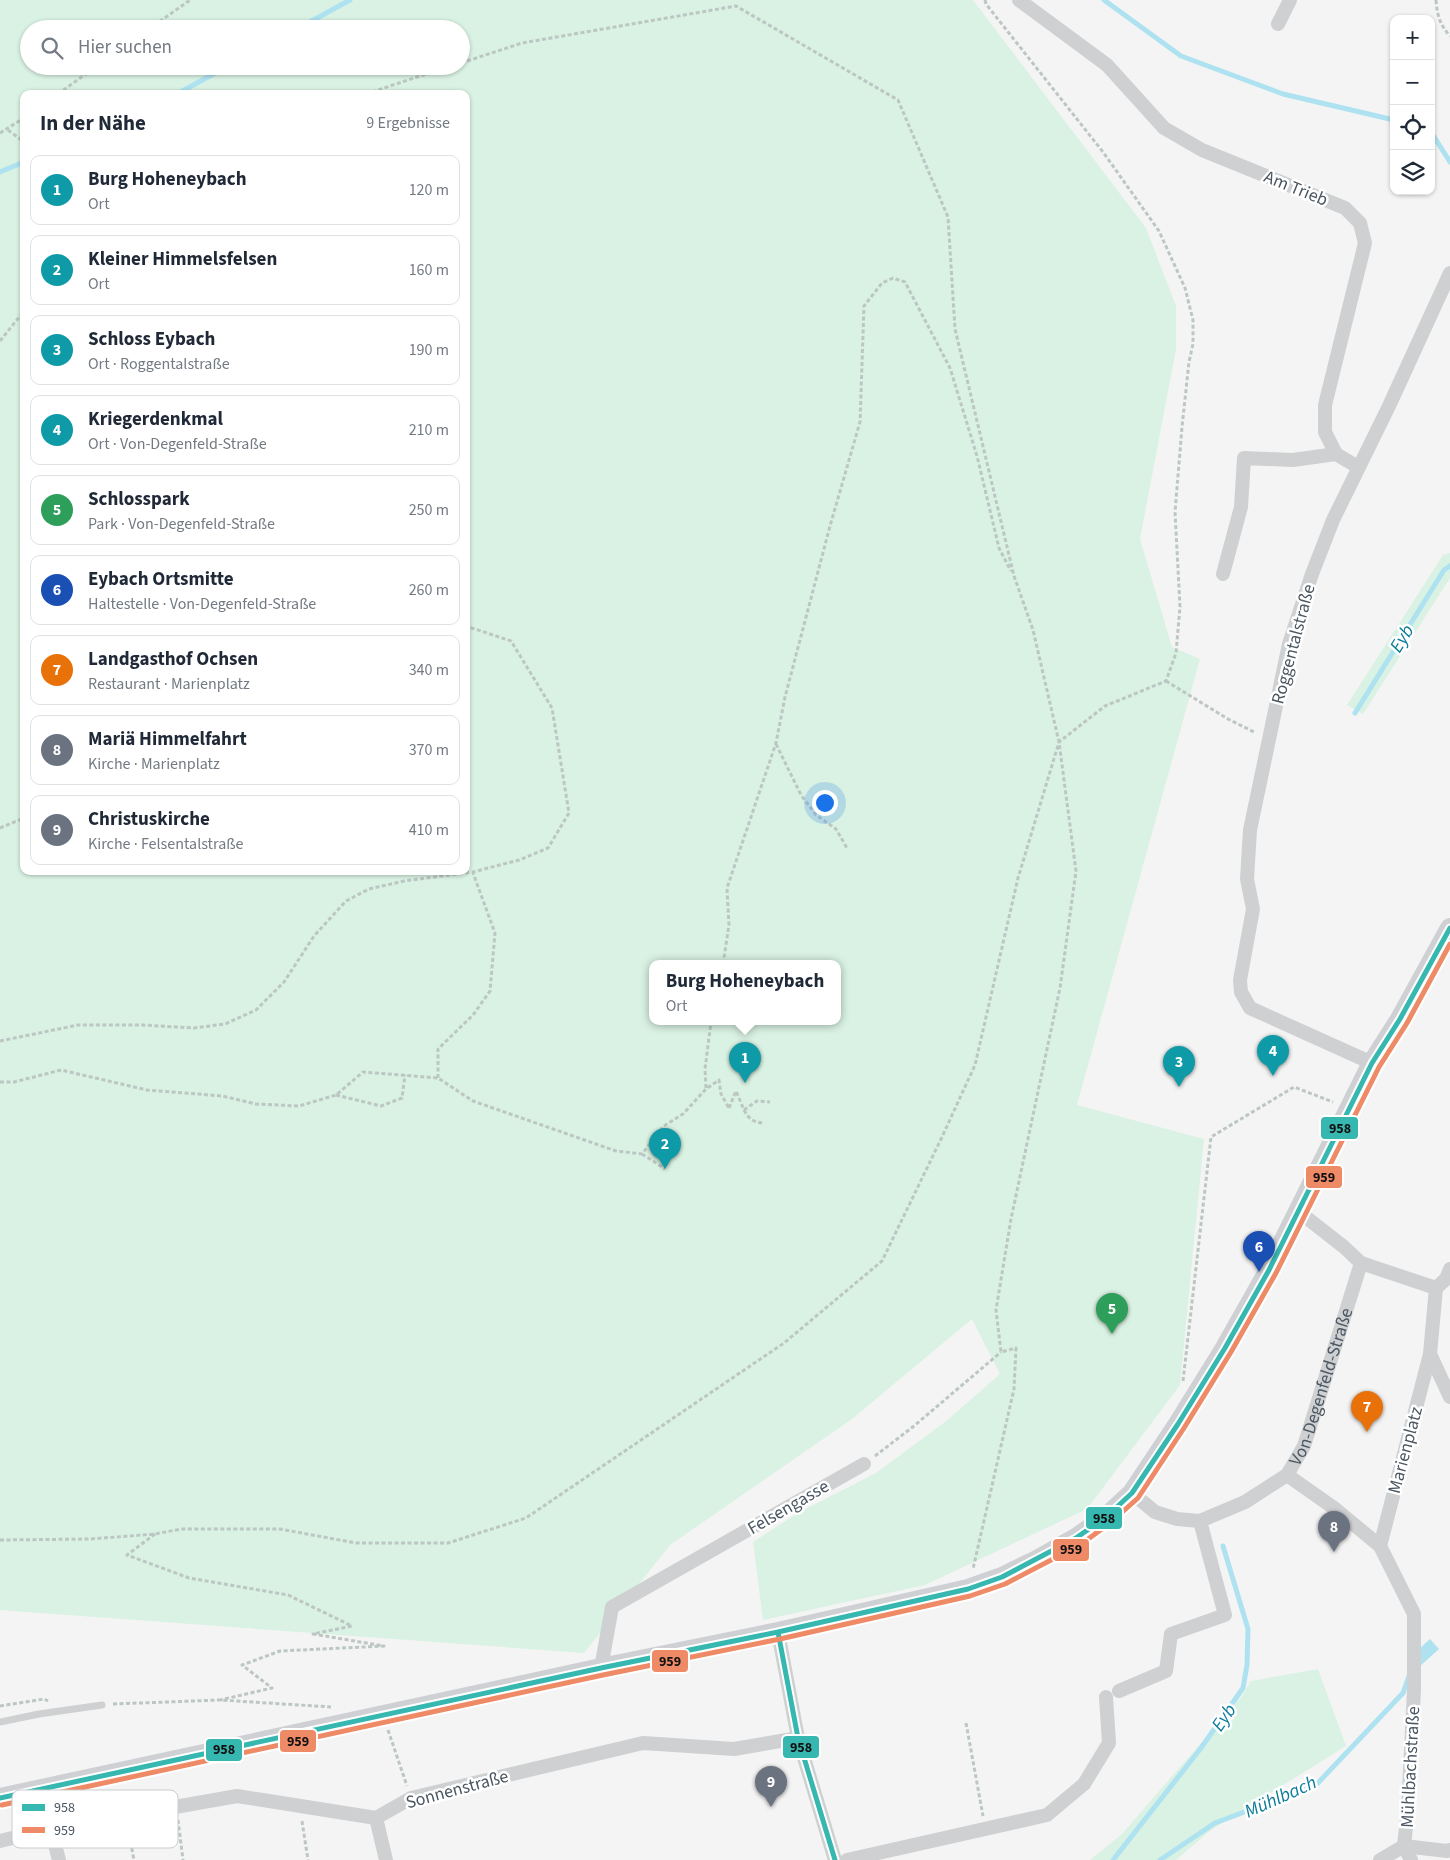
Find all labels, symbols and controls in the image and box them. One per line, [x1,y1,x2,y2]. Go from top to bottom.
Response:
map controls [1390,15,1435,195]
button: + [1390,15,1435,60]
search box [20,20,470,75]
icon: search [38,34,66,62]
text: Hier suchen [78,34,172,61]
button: − [1390,60,1435,105]
button: locate [1390,105,1435,150]
text: In der Nähe [40,108,146,138]
text: 9 Ergebnisse [366,112,450,134]
button: layers [1390,150,1435,195]
street label: Am Trieb [1260,164,1331,213]
text: Burg Hoheneybach [88,166,247,193]
text: 1 [53,179,61,201]
text: 120 m [409,179,449,201]
text: Ort [88,193,110,215]
text: Kleiner Himmelsfelsen [88,246,277,273]
text: 2 [53,259,61,281]
text: 160 m [409,259,449,281]
text: Ort [88,273,110,295]
text: Schloss Eybach [88,326,215,353]
text: 3 [53,339,61,361]
text: 190 m [409,339,449,361]
text: Ort · Roggentalstraße [88,353,230,375]
text: Kriegerdenkmal [88,406,223,433]
text: 4 [53,419,61,441]
text: 210 m [409,419,449,441]
text: Ort · Von-Degenfeld-Straße [88,433,267,455]
text: Schlosspark [88,486,190,513]
text: 5 [53,499,61,521]
text: 250 m [409,499,449,521]
text: Park · Von-Degenfeld-Straße [88,513,275,535]
text: Eybach Ortsmitte [88,566,234,593]
text: 6 [53,579,61,601]
text: 260 m [409,579,449,601]
street label: Roggentalstraße [1265,581,1322,707]
text: Haltestelle · Von-Degenfeld-Straße [88,593,316,615]
water label: Eyb [1383,620,1421,658]
text: Landgasthof Ochsen [88,646,258,673]
text: 7 [53,659,61,681]
text: 340 m [409,659,449,681]
text: Restaurant · Marienplatz [88,673,250,695]
text: Mariä Himmelfahrt [88,726,247,753]
text: 8 [53,739,61,761]
text: 370 m [409,739,449,761]
text: Kirche · Marienplatz [88,753,220,775]
your location [812,790,838,816]
text: Christuskirche [88,806,210,833]
text: 9 [53,819,61,841]
text: 410 m [409,819,449,841]
text: Kirche · Felsentalstraße [88,833,243,855]
popup [649,960,841,1025]
text: Burg Hoheneybach [666,968,824,995]
text: Ort [666,995,687,1017]
pin: 4 [1257,1035,1289,1076]
pin: 1 [729,1042,761,1083]
pin: 3 [1163,1046,1195,1087]
line badge: 958 [1320,1116,1359,1140]
text: 958 [1329,1119,1351,1139]
pin: 2 [649,1128,681,1169]
line badge: 959 [1305,1165,1343,1189]
text: 959 [1313,1168,1335,1188]
pin: 6 [1243,1231,1275,1272]
pin: 5 [1096,1293,1128,1334]
street label: Von-Degenfeld-Straße [1283,1305,1359,1471]
pin: 7 [1351,1391,1383,1432]
street label: Marienplatz [1382,1404,1429,1496]
street label: Felsengasse [743,1474,834,1541]
line badge: 958 [1085,1506,1123,1530]
text: 958 [1093,1509,1115,1529]
pin: 8 [1318,1511,1350,1552]
line badge: 959 [1052,1538,1090,1562]
text: 959 [1060,1540,1082,1560]
line badge: 959 [651,1649,689,1673]
text: 959 [659,1652,681,1672]
water label: Eyb [1205,1699,1243,1737]
street label: Mühlbachstraße [1395,1706,1426,1828]
line badge: 959 [279,1729,317,1753]
text: 959 [287,1732,309,1752]
line badge: 958 [782,1735,820,1759]
line badge: 958 [205,1738,243,1762]
text: 958 [790,1738,812,1758]
text: 958 [213,1740,235,1760]
street label: Sonnenstraße [403,1764,511,1815]
pin: 9 [755,1766,787,1807]
water label: Mühlbach [1240,1769,1321,1825]
legend [12,1790,178,1848]
text: 958 [54,1798,75,1818]
text: 959 [54,1821,75,1841]

